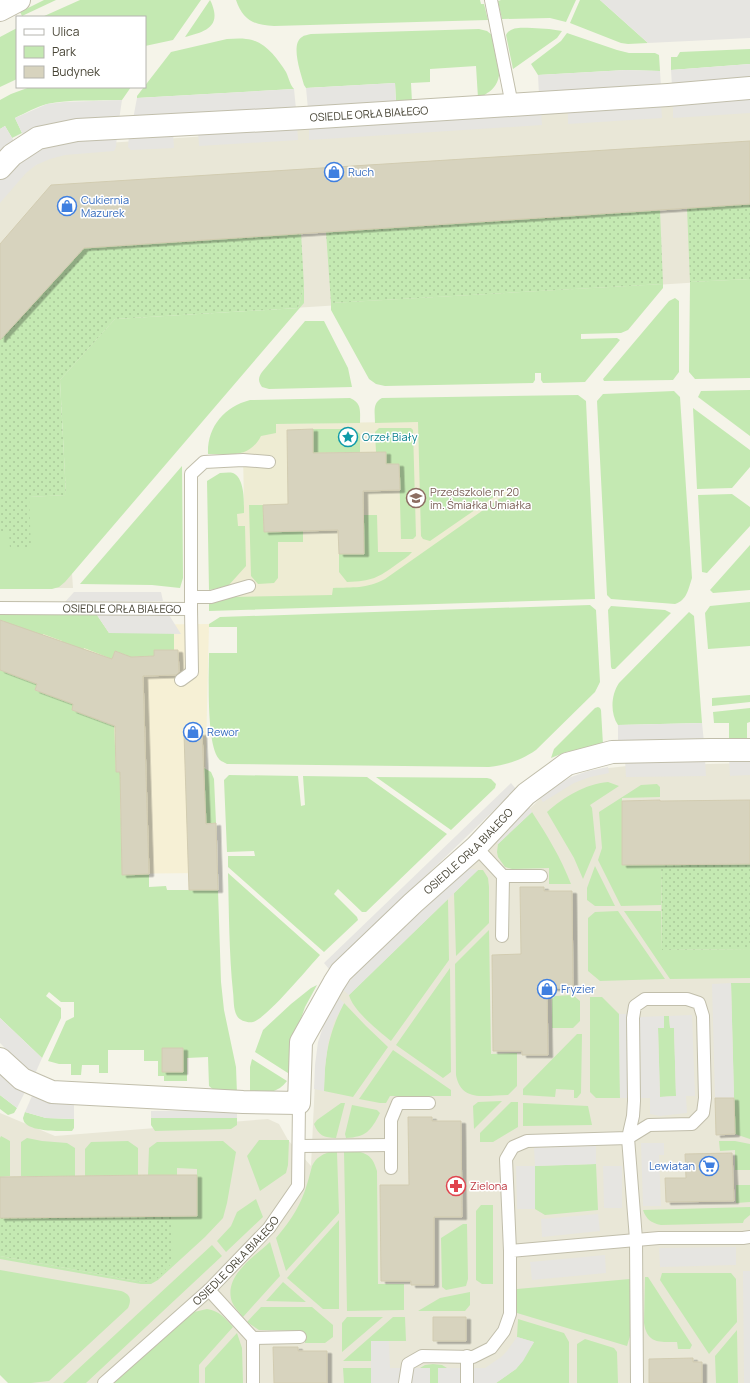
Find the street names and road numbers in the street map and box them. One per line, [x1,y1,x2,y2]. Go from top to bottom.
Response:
street label: OSIEDLE ORŁA BIAŁEGO [309,102,429,125]
street label: OSIEDLE ORŁA BIAŁEGO [63,600,181,616]
street label: OSIEDLE ORŁA BIAŁEGO [420,804,516,897]
street label: OSIEDLE ORŁA BIAŁEGO [189,1213,282,1308]

